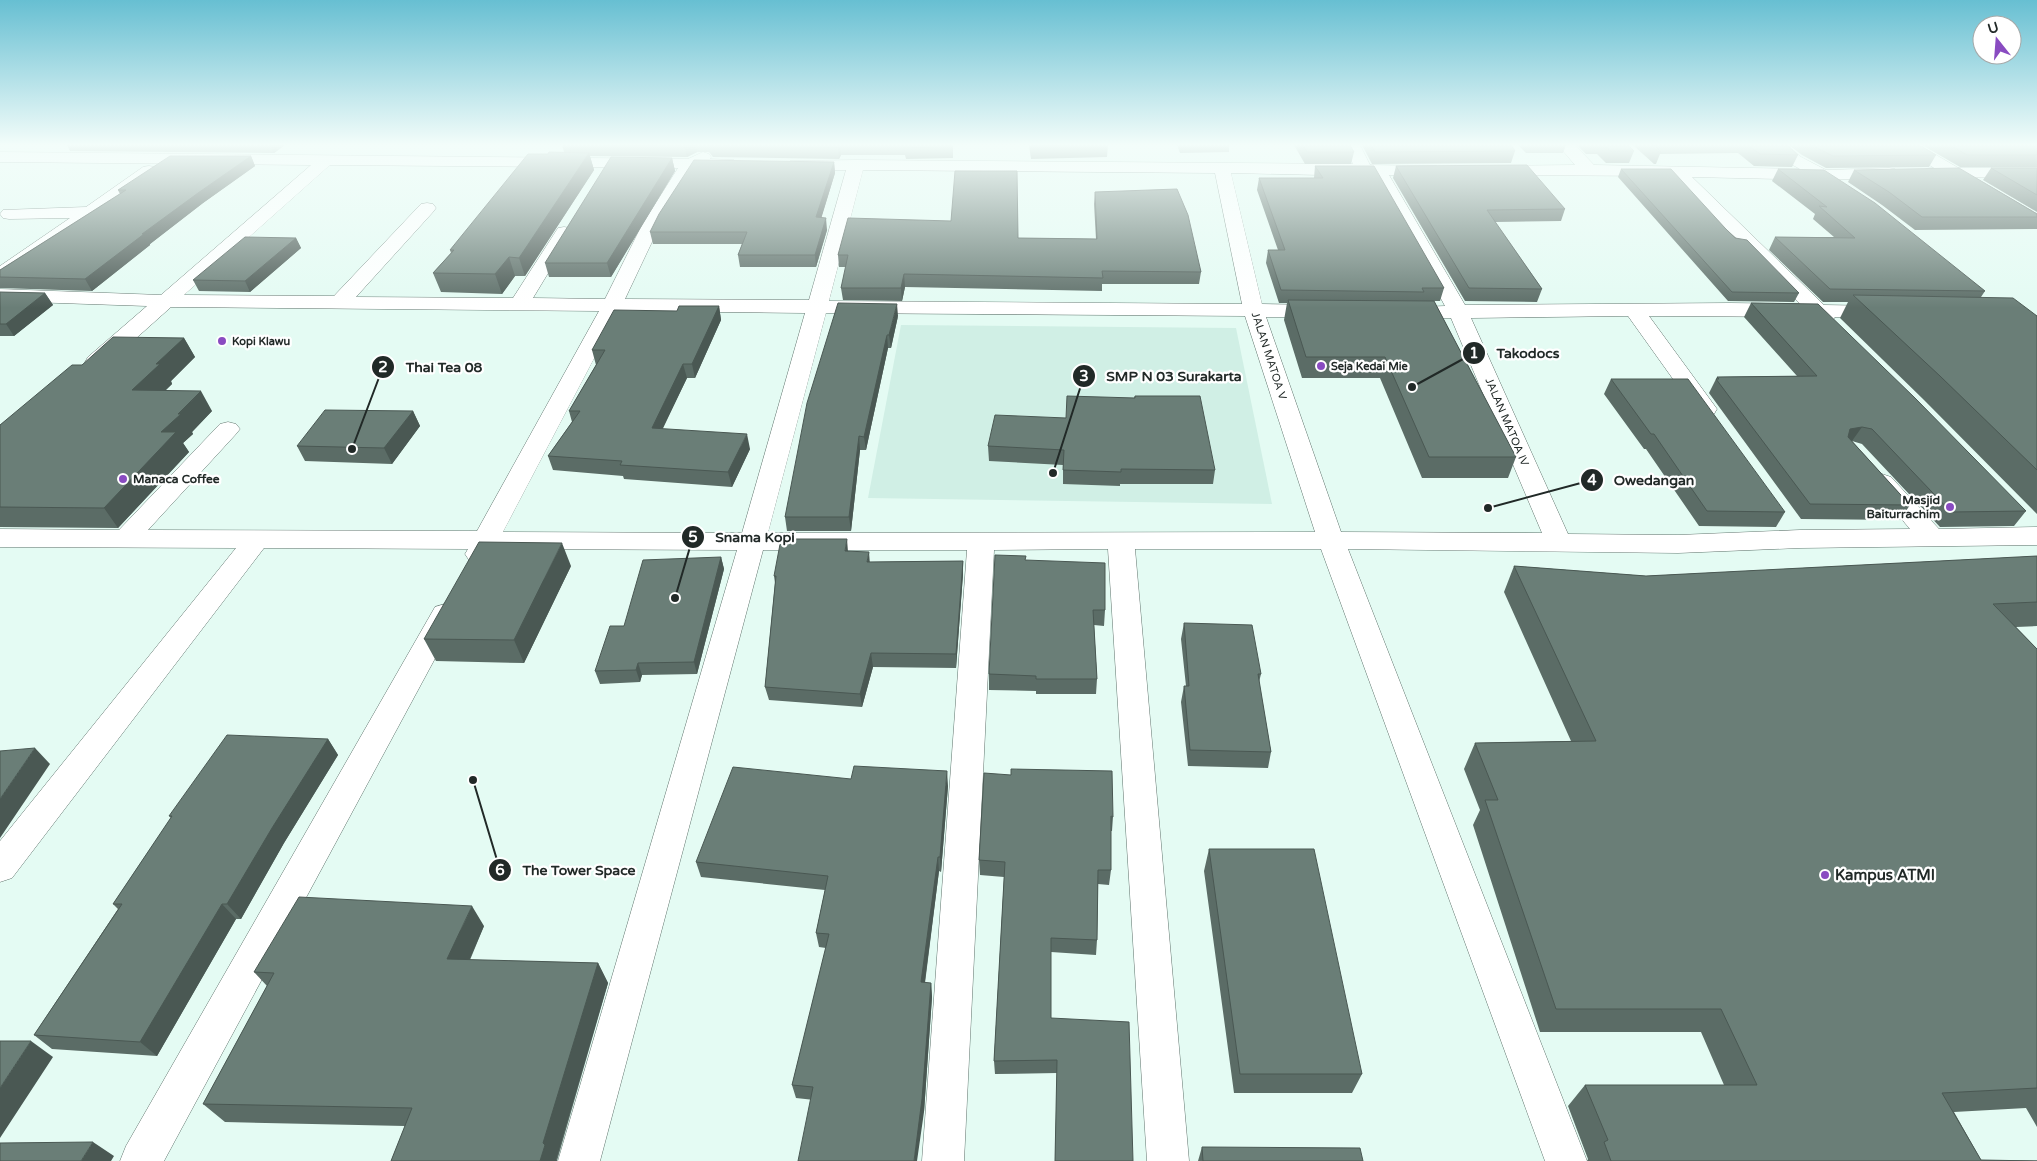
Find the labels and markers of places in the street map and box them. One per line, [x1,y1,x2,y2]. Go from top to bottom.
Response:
marker: Kopi Klawu [216,335,228,347]
place label: Kopi Klawu [232,335,291,349]
callout: Takodocs [1462,339,1570,368]
callout: Thai Tea 08 [371,352,492,381]
marker: Seja Kedai Mie [1315,360,1327,372]
place label: Seja Kedai Mie [1331,360,1408,374]
callout: SMP N 03 Surakarta [1072,361,1252,390]
callout: Owedangan [1579,465,1705,494]
place label: Manaca Coffee [133,472,220,486]
marker: Manaca Coffee [117,473,129,485]
place label: Masjid Baiturrachim [1866,493,1940,521]
marker: Masjid Baiturrachim [1944,501,1956,513]
callout: Snama Kopi [680,522,805,551]
callout: The Tower Space [487,855,645,884]
place label: Kampus ATMI [1835,866,1935,885]
marker: Kampus ATMI [1819,869,1831,881]

